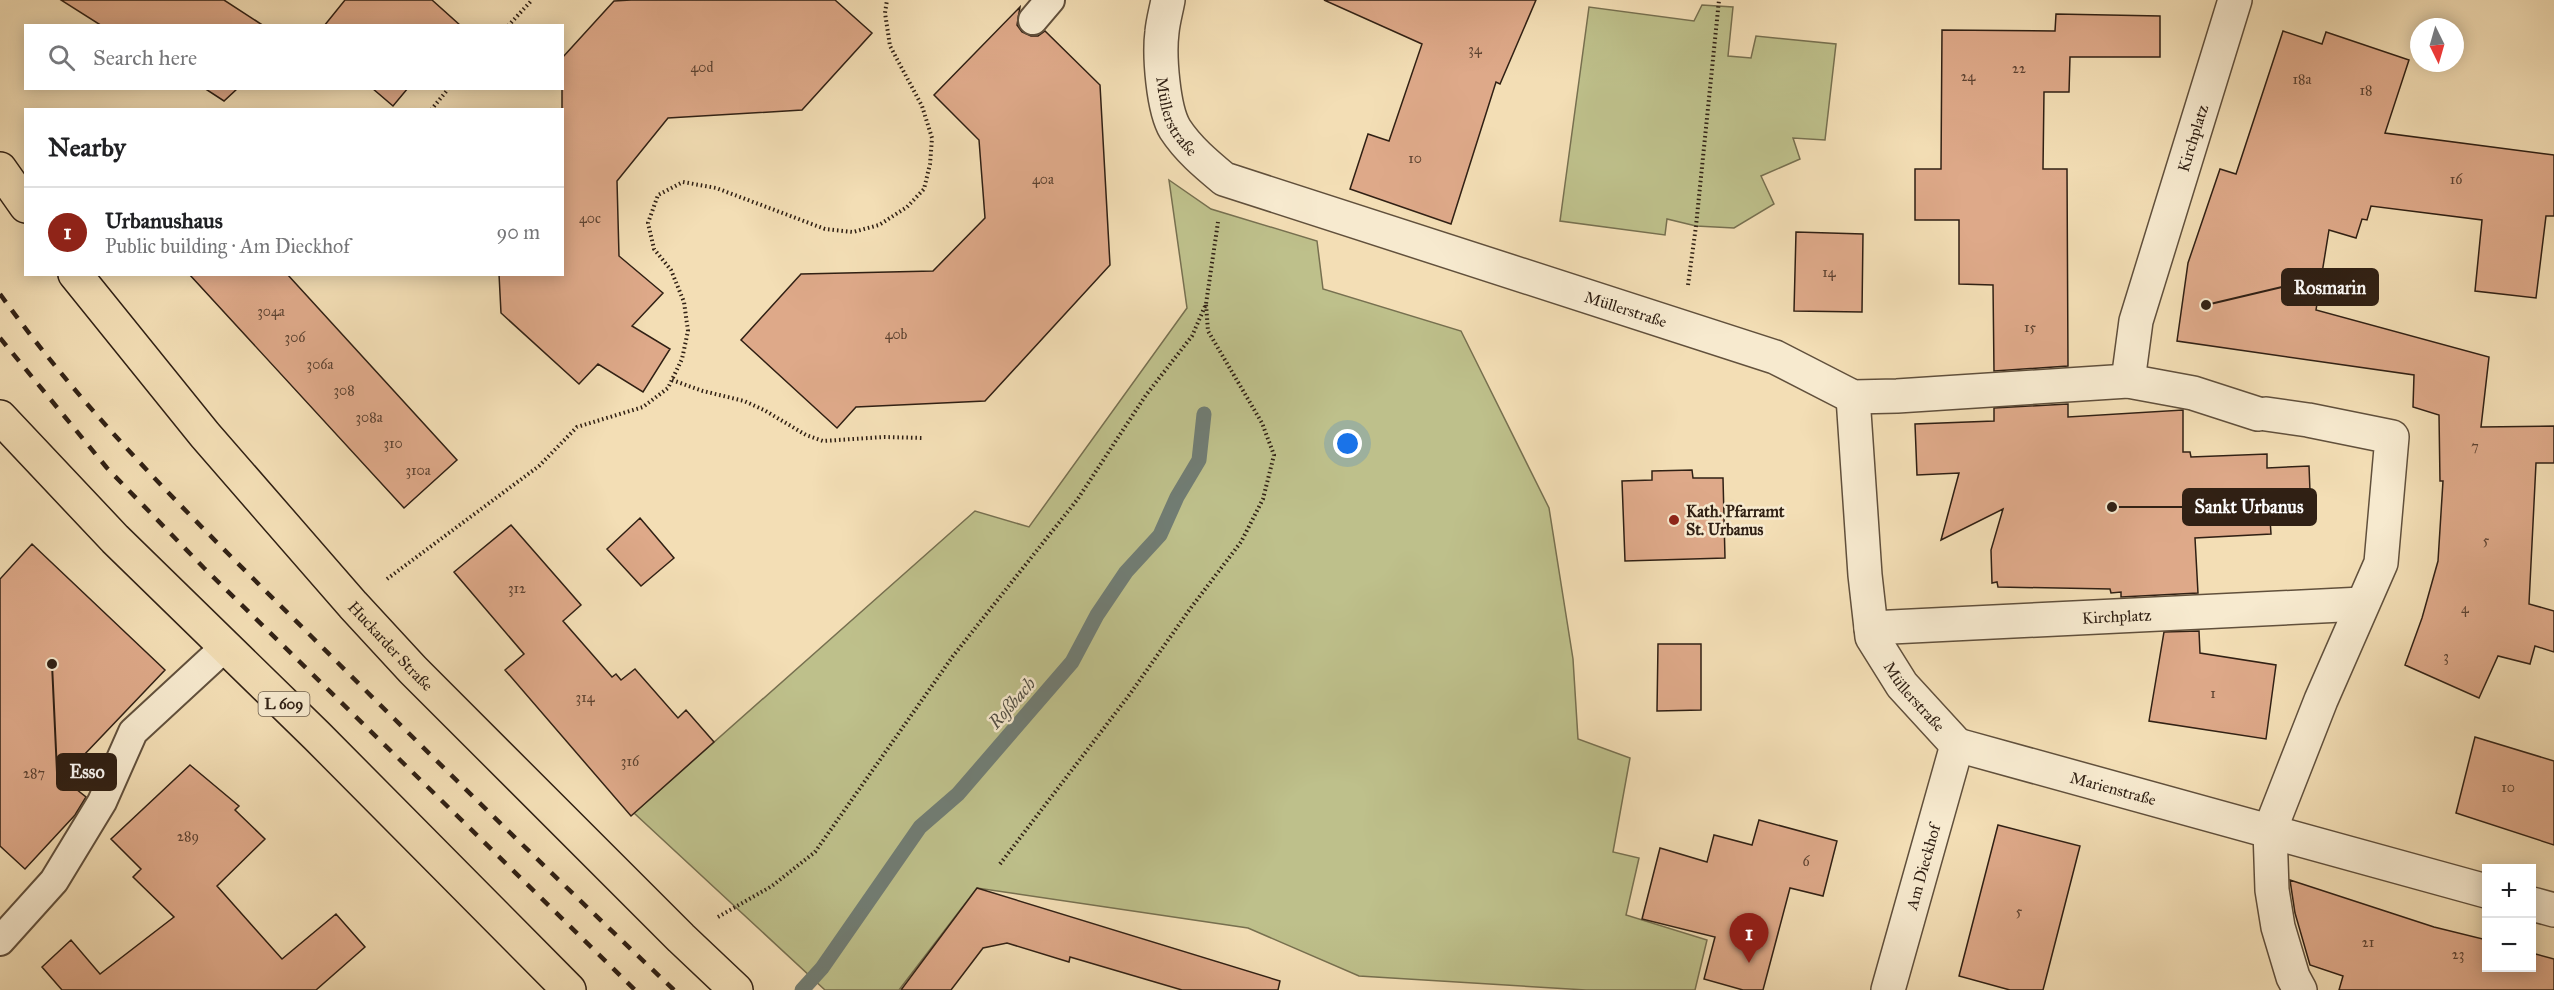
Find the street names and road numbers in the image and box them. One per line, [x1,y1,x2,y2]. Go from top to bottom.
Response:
street label: Müllerstraße [1152,76,1202,160]
street label: Kirchplatz [2174,102,2212,174]
street label: Müllerstraße [1582,287,1670,332]
street label: Huckarder Straße [344,597,437,695]
street label: Kirchplatz [2082,605,2152,628]
street label: Müllerstraße [1880,658,1949,736]
road number: L 609 [258,692,310,716]
street label: Marienstraße [2068,768,2158,810]
street label: Am Dieckhof [1902,820,1945,913]

